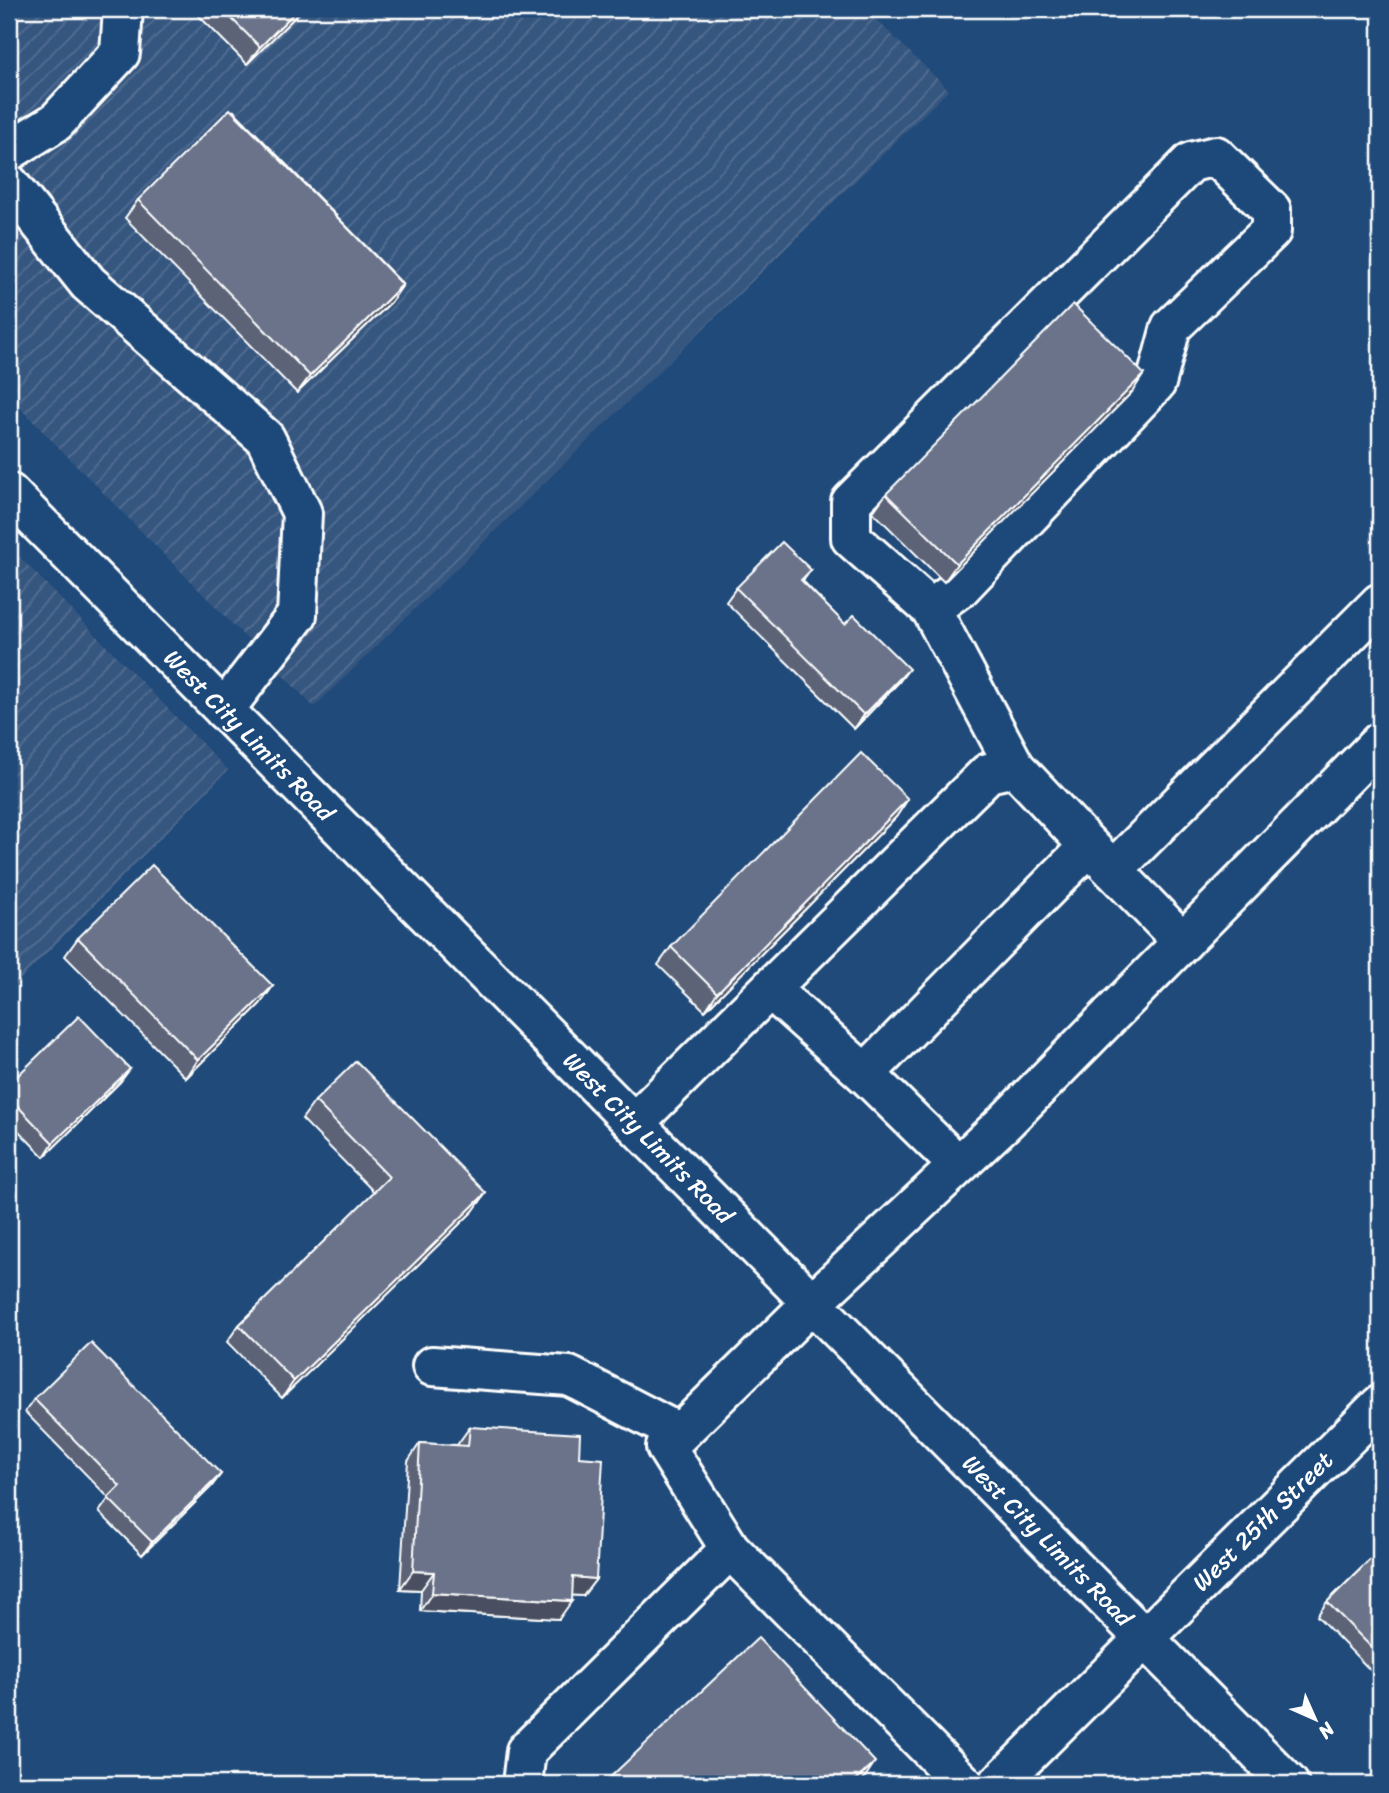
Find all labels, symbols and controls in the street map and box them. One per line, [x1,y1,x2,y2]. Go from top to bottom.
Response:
street label: West City Limits Road [153,639,346,833]
street label: West City Limits Road [552,1041,745,1235]
street label: West 25th Street [1182,1441,1344,1602]
street label: West City Limits Road [952,1444,1144,1638]
north arrow [1280,1685,1350,1755]
text: N [1310,1714,1344,1748]

